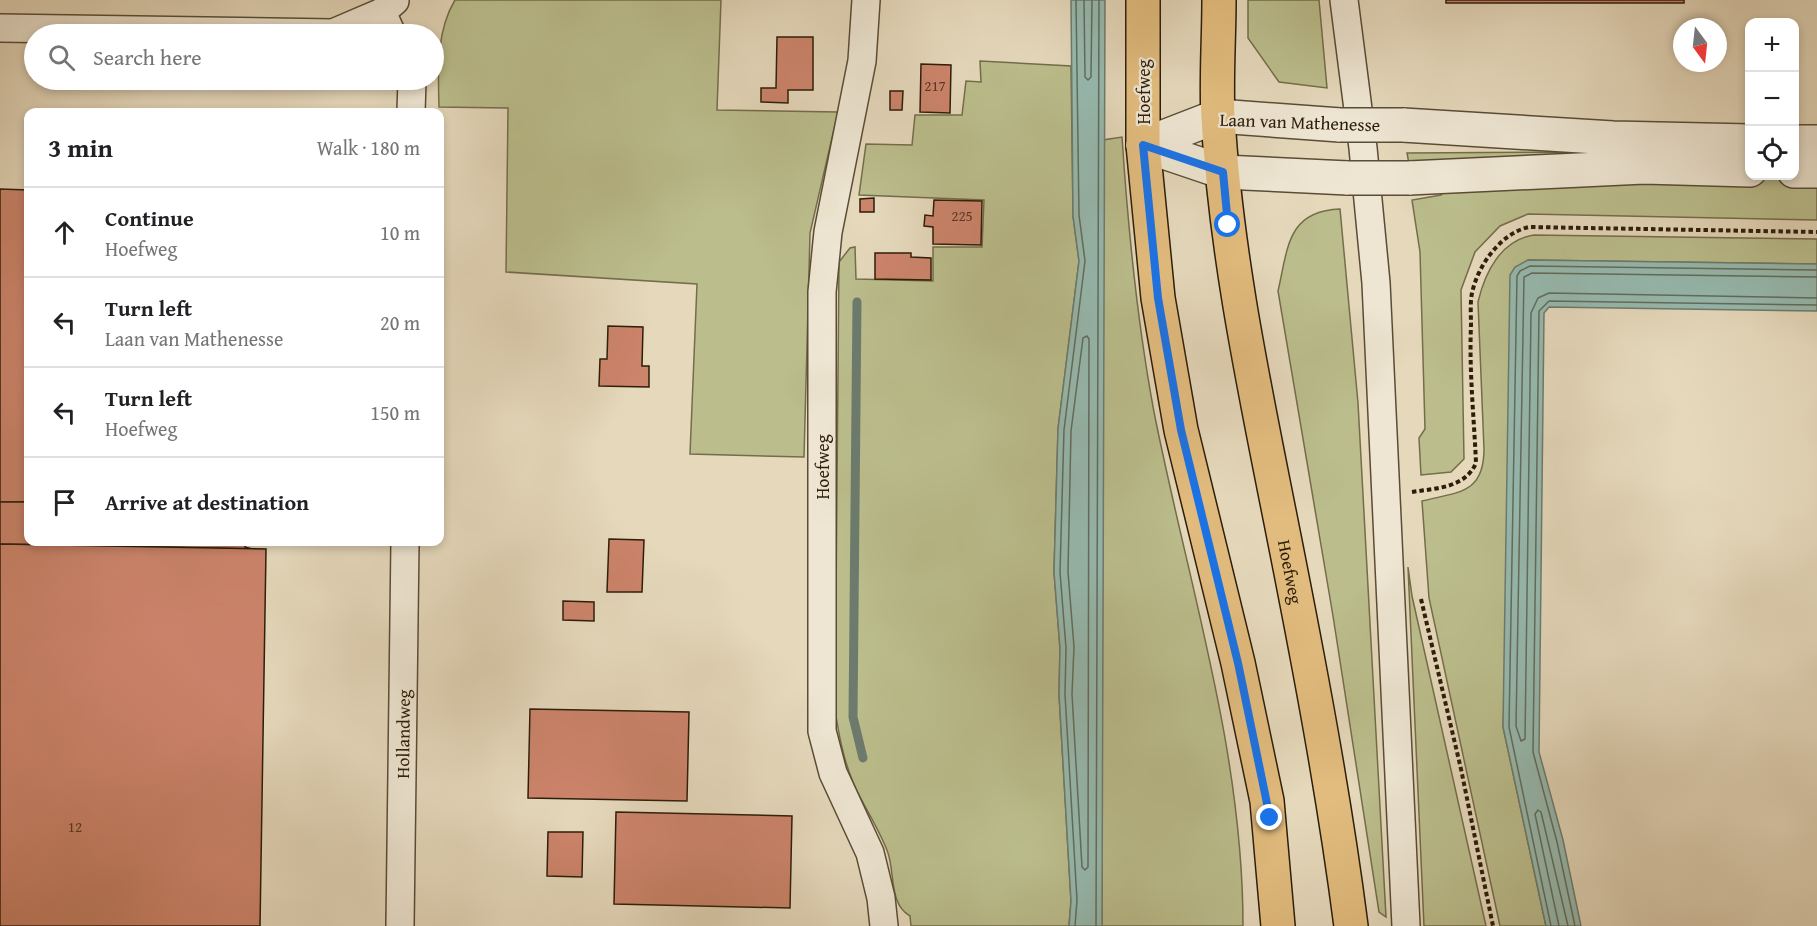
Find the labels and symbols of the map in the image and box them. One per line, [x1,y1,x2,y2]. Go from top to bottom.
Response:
north arrow [1673,18,1727,72]
street label: Hoefweg [1130,59,1157,125]
house number: 217 [924,75,946,96]
street label: Laan van Mathenesse [1219,106,1381,138]
house number: 225 [951,205,973,226]
route start [1214,211,1240,237]
street label: Hoefweg [809,434,836,500]
street label: Hoefweg [1271,537,1310,606]
street label: Hollandweg [388,689,417,779]
route end [1256,804,1282,830]
house number: 12 [68,816,82,837]

